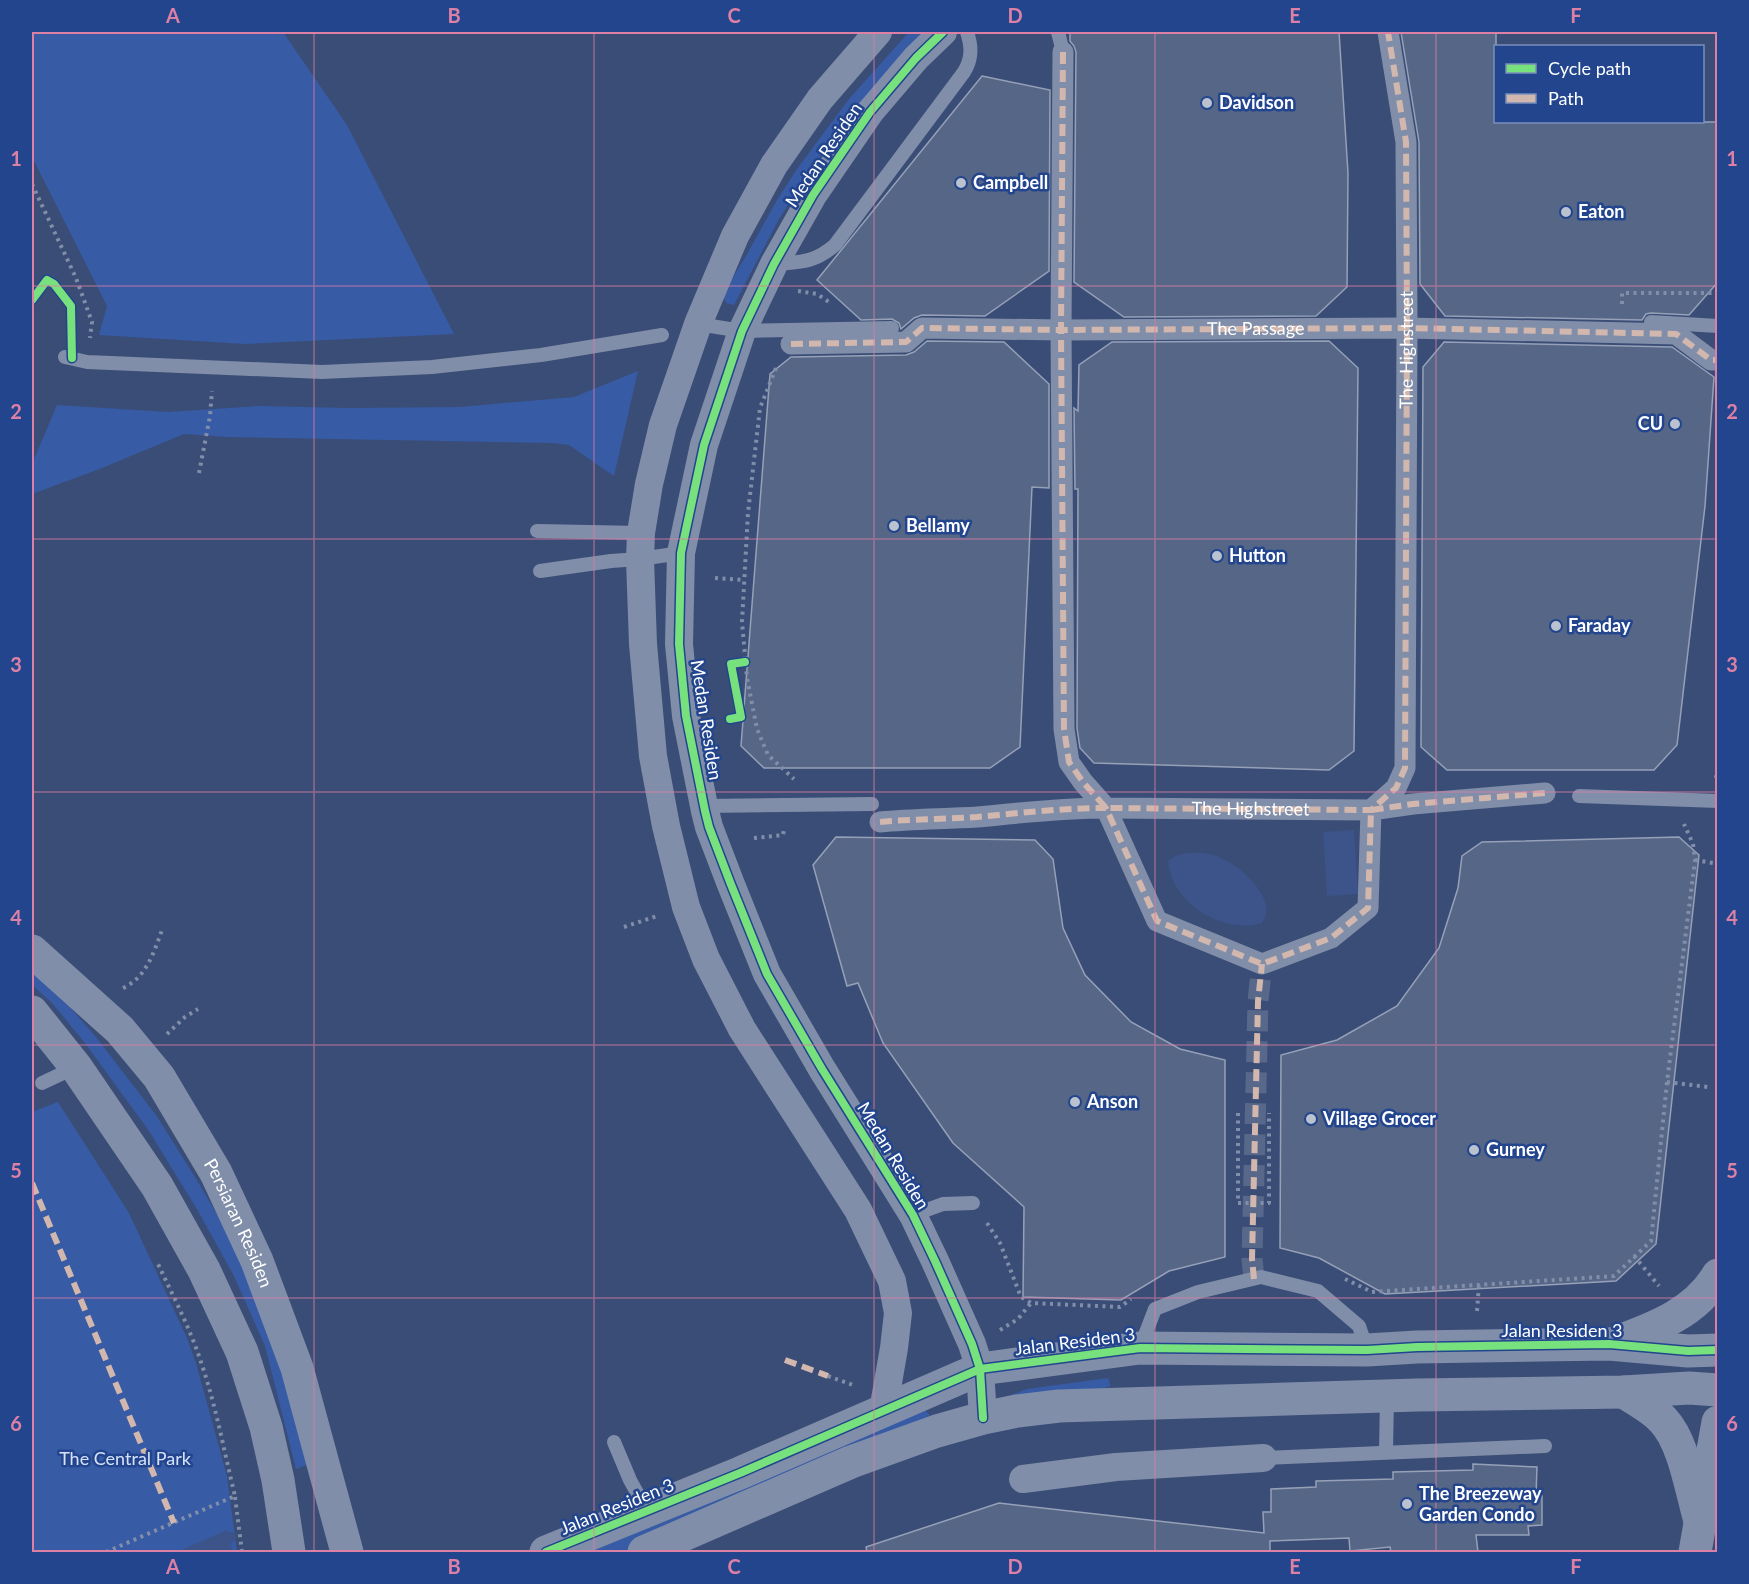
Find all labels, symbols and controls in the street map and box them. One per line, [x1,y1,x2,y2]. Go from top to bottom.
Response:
text: A [165,3,180,27]
text: B [447,3,461,27]
text: C [727,3,741,27]
text: D [1007,3,1023,27]
text: E [1289,3,1301,27]
text: F [1570,3,1582,27]
legend [1494,45,1704,123]
text: Cycle path [1548,57,1631,79]
text: Path [1548,87,1584,109]
place label: Davidson [1219,91,1294,113]
marker: Davidson [1200,96,1214,110]
street label: Medan Residen [780,98,866,211]
text: 1 [10,146,22,170]
text: 1 [1726,146,1738,170]
place label: Campbell [973,171,1048,193]
marker: Campbell [954,176,968,190]
place label: Eaton [1578,200,1624,222]
marker: Eaton [1559,205,1573,219]
street label: The Highstreet [1395,290,1417,409]
street label: The Passage [1207,317,1304,339]
text: 2 [10,399,22,423]
text: 2 [1726,399,1738,423]
place label: CU [1638,412,1663,434]
marker: CU [1668,417,1682,431]
place label: Bellamy [906,514,970,536]
marker: Bellamy [887,519,901,533]
place label: Hutton [1229,544,1286,566]
marker: Hutton [1210,549,1224,563]
place label: Faraday [1568,614,1631,636]
marker: Faraday [1549,619,1563,633]
text: 3 [10,652,22,676]
text: 3 [1726,652,1738,676]
street label: Medan Residen [687,658,727,782]
street label: The Highstreet [1191,797,1310,820]
text: 4 [10,905,22,929]
text: 4 [1726,905,1738,929]
place label: Anson [1086,1090,1138,1112]
marker: Anson [1068,1095,1082,1109]
street label: Medan Residen [853,1098,935,1213]
place label: Village Grocer [1322,1107,1436,1129]
marker: Village Grocer [1304,1112,1318,1126]
place label: Gurney [1486,1138,1545,1160]
marker: Gurney [1467,1143,1481,1157]
street label: Persiaran Residen [200,1154,278,1290]
text: 5 [10,1158,22,1182]
text: 5 [1726,1158,1738,1182]
street label: Jalan Residen 3 [1501,1319,1623,1341]
street label: Jalan Residen 3 [1013,1323,1136,1359]
text: 6 [10,1411,22,1435]
text: 6 [1726,1411,1738,1435]
park label: The Central Park [59,1447,192,1469]
street label: Jalan Residen 3 [556,1473,677,1539]
place label: The Breezeway Garden Condo [1419,1482,1542,1525]
marker: The Breezeway Garden Condo [1400,1497,1414,1511]
text: A [165,1554,180,1578]
text: B [447,1554,461,1578]
text: C [727,1554,741,1578]
text: D [1007,1554,1023,1578]
text: E [1289,1554,1301,1578]
text: F [1570,1554,1582,1578]

